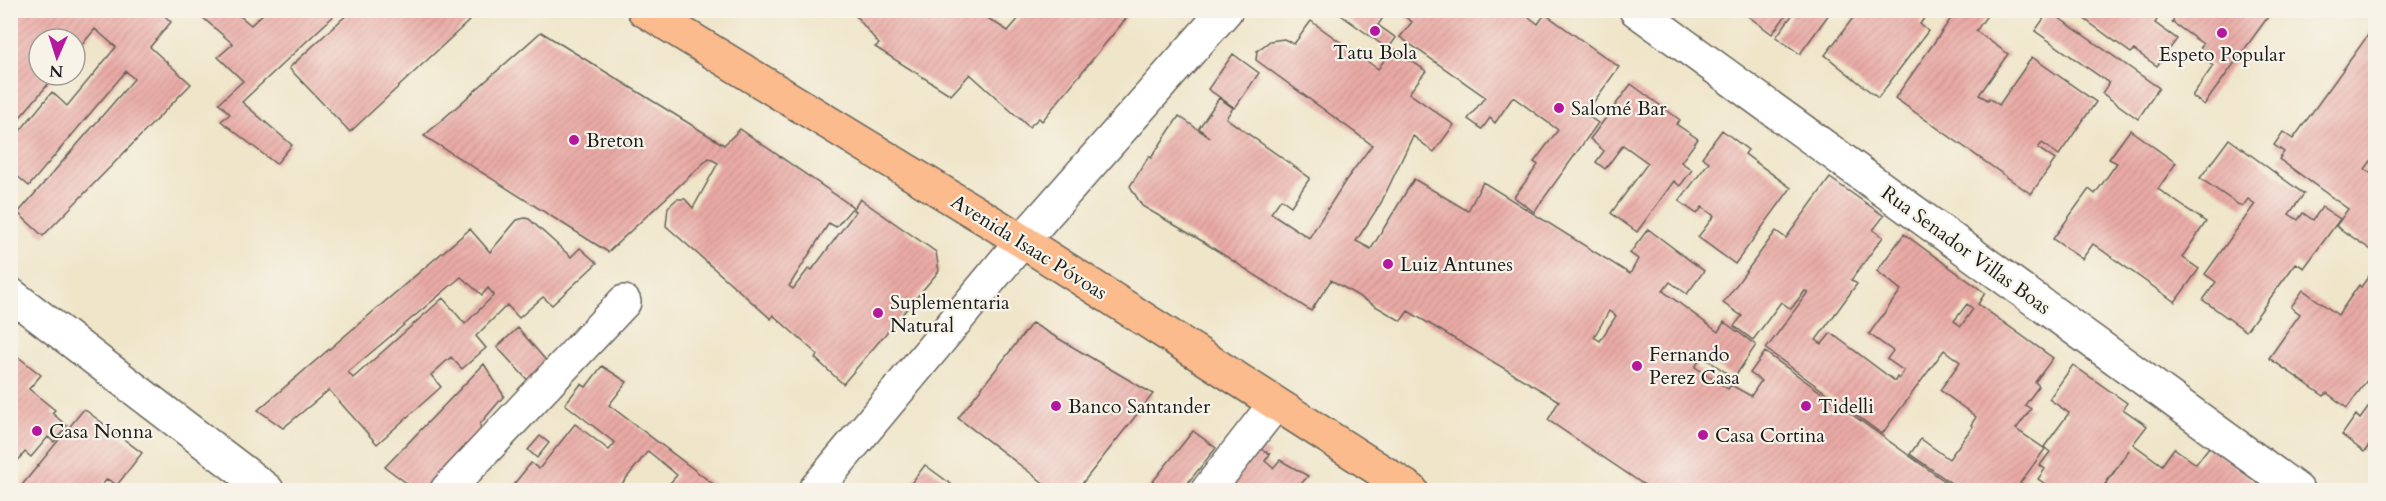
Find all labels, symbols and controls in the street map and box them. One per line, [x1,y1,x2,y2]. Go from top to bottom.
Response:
marker: Tatu Bola [1368,24,1382,38]
marker: Espeto Popular [2215,26,2229,40]
north arrow [27,27,87,87]
place label: Tatu Bola [1333,39,1417,66]
place label: Espeto Popular [2159,41,2286,68]
text: N [49,60,64,82]
place label: Salomé Bar [1571,95,1667,122]
marker: Salomé Bar [1552,101,1566,115]
place label: Breton [586,127,645,154]
marker: Breton [567,133,581,147]
street label: Rua Senador Villas Boas [1876,179,2056,321]
street label: Avenida Isaac Póvoas [946,188,1112,306]
place label: Luiz Antunes [1400,251,1513,278]
marker: Luiz Antunes [1381,257,1395,271]
place label: Suplementaria Natural [890,289,1010,339]
marker: Suplementaria Natural [871,306,885,320]
place label: Fernando Perez Casa [1649,341,1740,391]
marker: Fernando Perez Casa [1630,359,1644,373]
place label: Banco Santander [1068,393,1211,420]
place label: Tidelli [1818,393,1874,420]
marker: Banco Santander [1049,399,1063,413]
marker: Tidelli [1799,399,1813,413]
place label: Casa Nonna [49,418,153,445]
place label: Casa Cortina [1715,422,1825,449]
marker: Casa Nonna [30,424,44,438]
marker: Casa Cortina [1696,428,1710,442]

